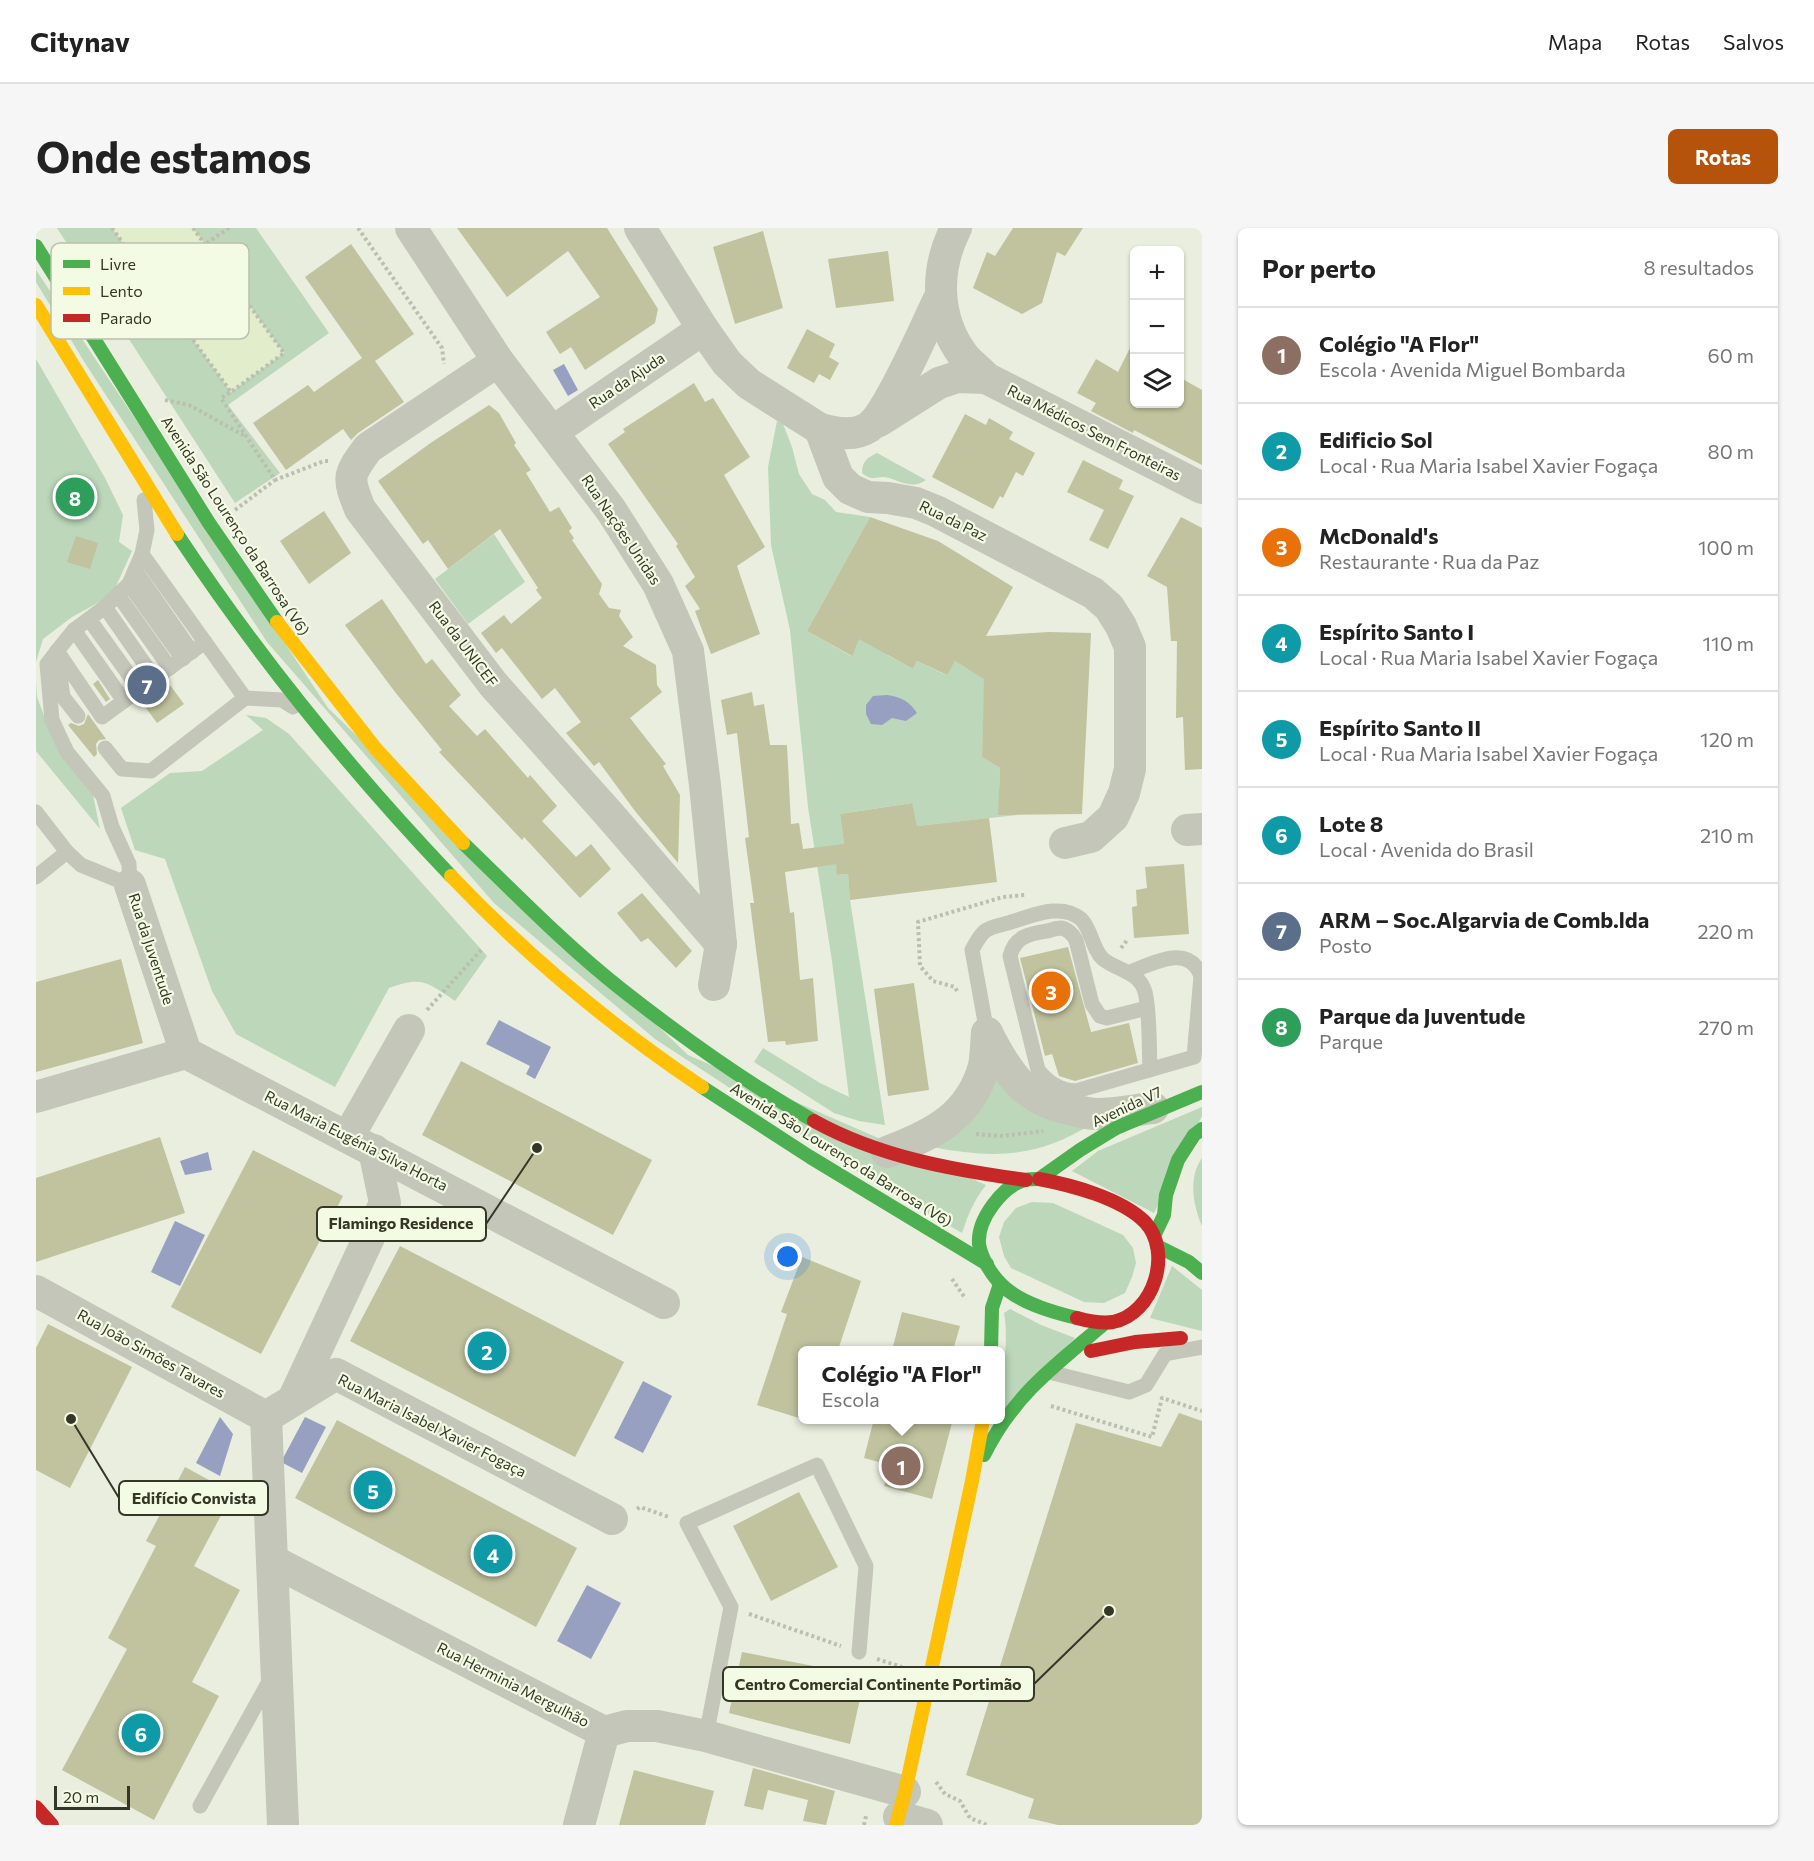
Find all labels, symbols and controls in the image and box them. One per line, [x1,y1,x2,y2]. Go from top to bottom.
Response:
text: Citynav [30,24,130,58]
text: Mapa [1548,29,1602,54]
text: Rotas [1635,29,1690,54]
text: Salvos [1723,29,1784,54]
button: Rotas [1668,129,1778,184]
text: Onde estamos [36,130,311,182]
legend [51,243,249,339]
map controls [1130,246,1184,408]
button: + [1130,246,1184,300]
text: Por perto [1262,252,1376,283]
text: Livre [100,254,136,273]
text: 8 resultados [1643,255,1754,279]
text: Lento [100,281,143,300]
button: − [1130,300,1184,354]
text: Parado [100,308,152,327]
text: Colégio "A Flor" [1319,330,1479,357]
text: 1 [1277,343,1286,367]
text: 60 m [1708,343,1754,367]
street label: Rua da Ajuda [585,348,668,412]
button: layers [1130,354,1184,408]
text: Escola · Avenida Miguel Bombarda [1319,357,1626,381]
street label: Rua Médicos Sem Fronteiras [1005,380,1184,484]
street label: Avenida São Lourenço da Barrosa (V6) [158,412,314,639]
text: Edificio Sol [1319,426,1433,453]
text: 2 [1276,439,1287,463]
text: 80 m [1708,439,1754,463]
text: Local · Rua Maria Isabel Xavier Fogaça [1319,453,1658,477]
street label: Rua Nações Unidas [578,471,665,588]
pin: 8 [56,474,94,520]
street label: Rua da Paz [917,496,990,544]
text: McDonald's [1319,522,1438,549]
text: 3 [1276,535,1287,559]
text: 100 m [1698,535,1754,559]
text: Restaurante · Rua da Paz [1319,549,1539,573]
street label: Rua da UNICEF [426,597,502,690]
text: Espírito Santo I [1319,618,1474,645]
text: 4 [1275,631,1288,655]
text: 110 m [1703,631,1754,655]
text: Local · Rua Maria Isabel Xavier Fogaça [1319,645,1658,669]
pin: 7 [128,662,166,708]
text: Espírito Santo II [1319,714,1481,741]
text: 5 [1276,727,1287,751]
text: 120 m [1700,727,1754,751]
text: Local · Rua Maria Isabel Xavier Fogaça [1319,741,1658,765]
text: Lote 8 [1319,810,1383,837]
text: 6 [1275,823,1288,847]
text: 210 m [1700,823,1754,847]
text: Local · Avenida do Brasil [1319,837,1534,861]
street label: Rua da Juventude [125,891,178,1007]
text: ARM – Soc.Algarvia de Comb.lda [1319,906,1649,933]
text: 7 [1276,919,1287,943]
text: 220 m [1698,919,1754,943]
text: Posto [1319,933,1372,957]
pin: 3 [1032,968,1070,1014]
text: Parque da Juventude [1319,1002,1525,1029]
text: 8 [1275,1015,1288,1039]
text: 270 m [1698,1015,1754,1039]
text: Parque [1319,1029,1383,1053]
street label: Avenida São Lourenço da Barrosa (V6) [727,1078,956,1230]
street label: Avenida V7 [1089,1082,1165,1130]
street label: Rua Maria Eugénia Silva Horta [262,1086,451,1194]
callout: Flamingo Residence [317,1207,486,1241]
text: Flamingo Residence [329,1213,473,1232]
your location [773,1242,802,1271]
street label: Rua João Simões Tavares [74,1305,229,1401]
pin: 2 [468,1328,506,1374]
popup [798,1346,1005,1424]
text: Colégio "A Flor" [821,1360,982,1387]
street label: Rua Maria Isabel Xavier Fogaça [335,1370,529,1480]
text: Escola [821,1387,880,1411]
pin: 1 [882,1444,920,1488]
pin: 5 [354,1468,392,1512]
callout: Edifício Convista [119,1481,268,1515]
text: Edifício Convista [132,1488,256,1507]
pin: 4 [474,1532,512,1576]
street label: Rua Herminia Mergulhão [434,1638,593,1730]
callout: Centro Comercial Continente Portimão [723,1667,1034,1701]
text: Centro Comercial Continente Portimão [734,1674,1022,1693]
pin: 6 [122,1710,160,1756]
scale bar [54,1783,130,1810]
text: 20 m [63,1787,99,1806]

